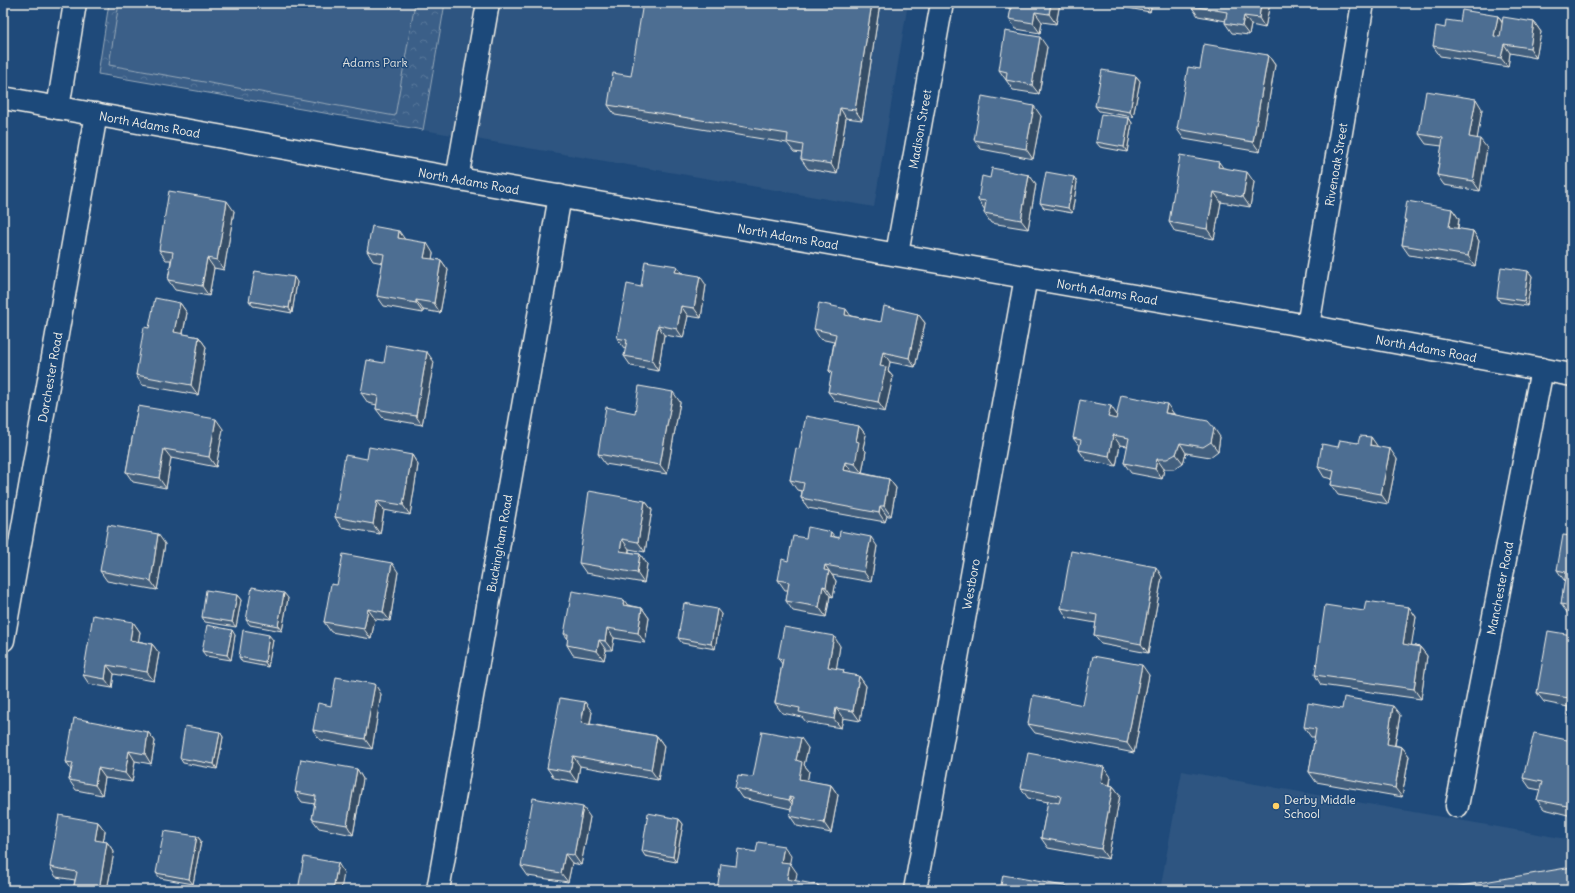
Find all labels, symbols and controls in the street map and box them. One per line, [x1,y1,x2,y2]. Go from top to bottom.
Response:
park label: Adams Park [342,55,408,70]
street label: Madison Street [905,88,934,170]
street label: North Adams Road [98,108,201,140]
street label: Rivenoak Street [1321,122,1350,207]
street label: North Adams Road [417,164,520,197]
street label: North Adams Road [736,220,840,252]
street label: North Adams Road [1056,275,1159,307]
street label: Dorchester Road [34,331,65,423]
street label: North Adams Road [1375,331,1478,365]
street label: Buckingham Road [483,493,515,593]
street label: Manchester Road [1483,540,1516,636]
street label: Westboro [958,557,982,611]
place label: Derby Middle School [1284,792,1356,821]
marker: Derby Middle School [1271,801,1281,811]

